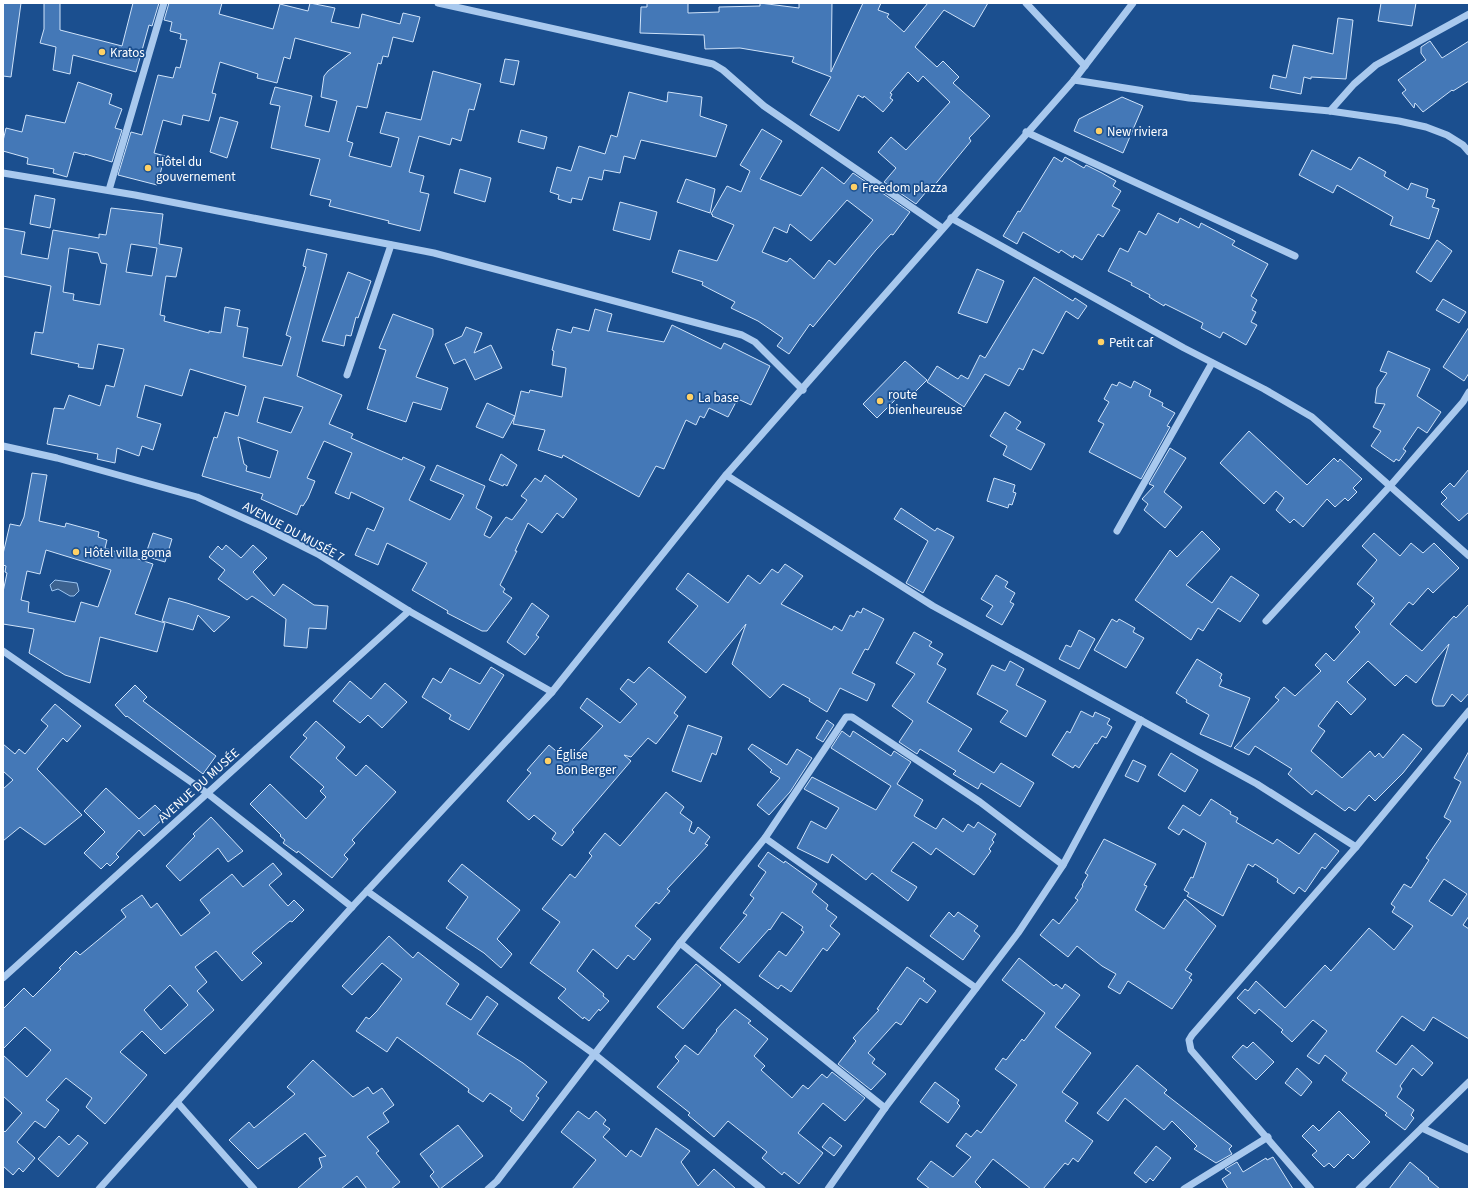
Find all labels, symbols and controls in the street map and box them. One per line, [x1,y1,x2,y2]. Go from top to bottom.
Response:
place label: Kratos [110,44,145,62]
marker: Kratos [97,47,107,57]
place label: New riviera [1107,123,1168,141]
marker: New riviera [1094,126,1104,136]
place label: Hôtel du gouvernement [156,153,236,186]
marker: Hôtel du gouvernement [143,163,153,173]
place label: Freedom plazza [862,179,947,197]
marker: Freedom plazza [849,182,859,192]
place label: Petit caf [1109,334,1154,352]
marker: Petit caf [1096,337,1106,347]
place label: route bienheureuse [888,386,962,419]
place label: La base [698,389,739,407]
marker: La base [685,392,695,402]
marker: route bienheureuse [875,396,885,406]
street label: AVENUE DU MUSÉE 7 [239,497,348,566]
place label: Hôtel villa goma [84,544,172,562]
marker: Hôtel villa goma [71,547,81,557]
street label: AVENUE DU MUSÉE [154,744,243,827]
place label: Église Bon Berger [556,746,617,779]
marker: Église Bon Berger [543,756,553,766]

